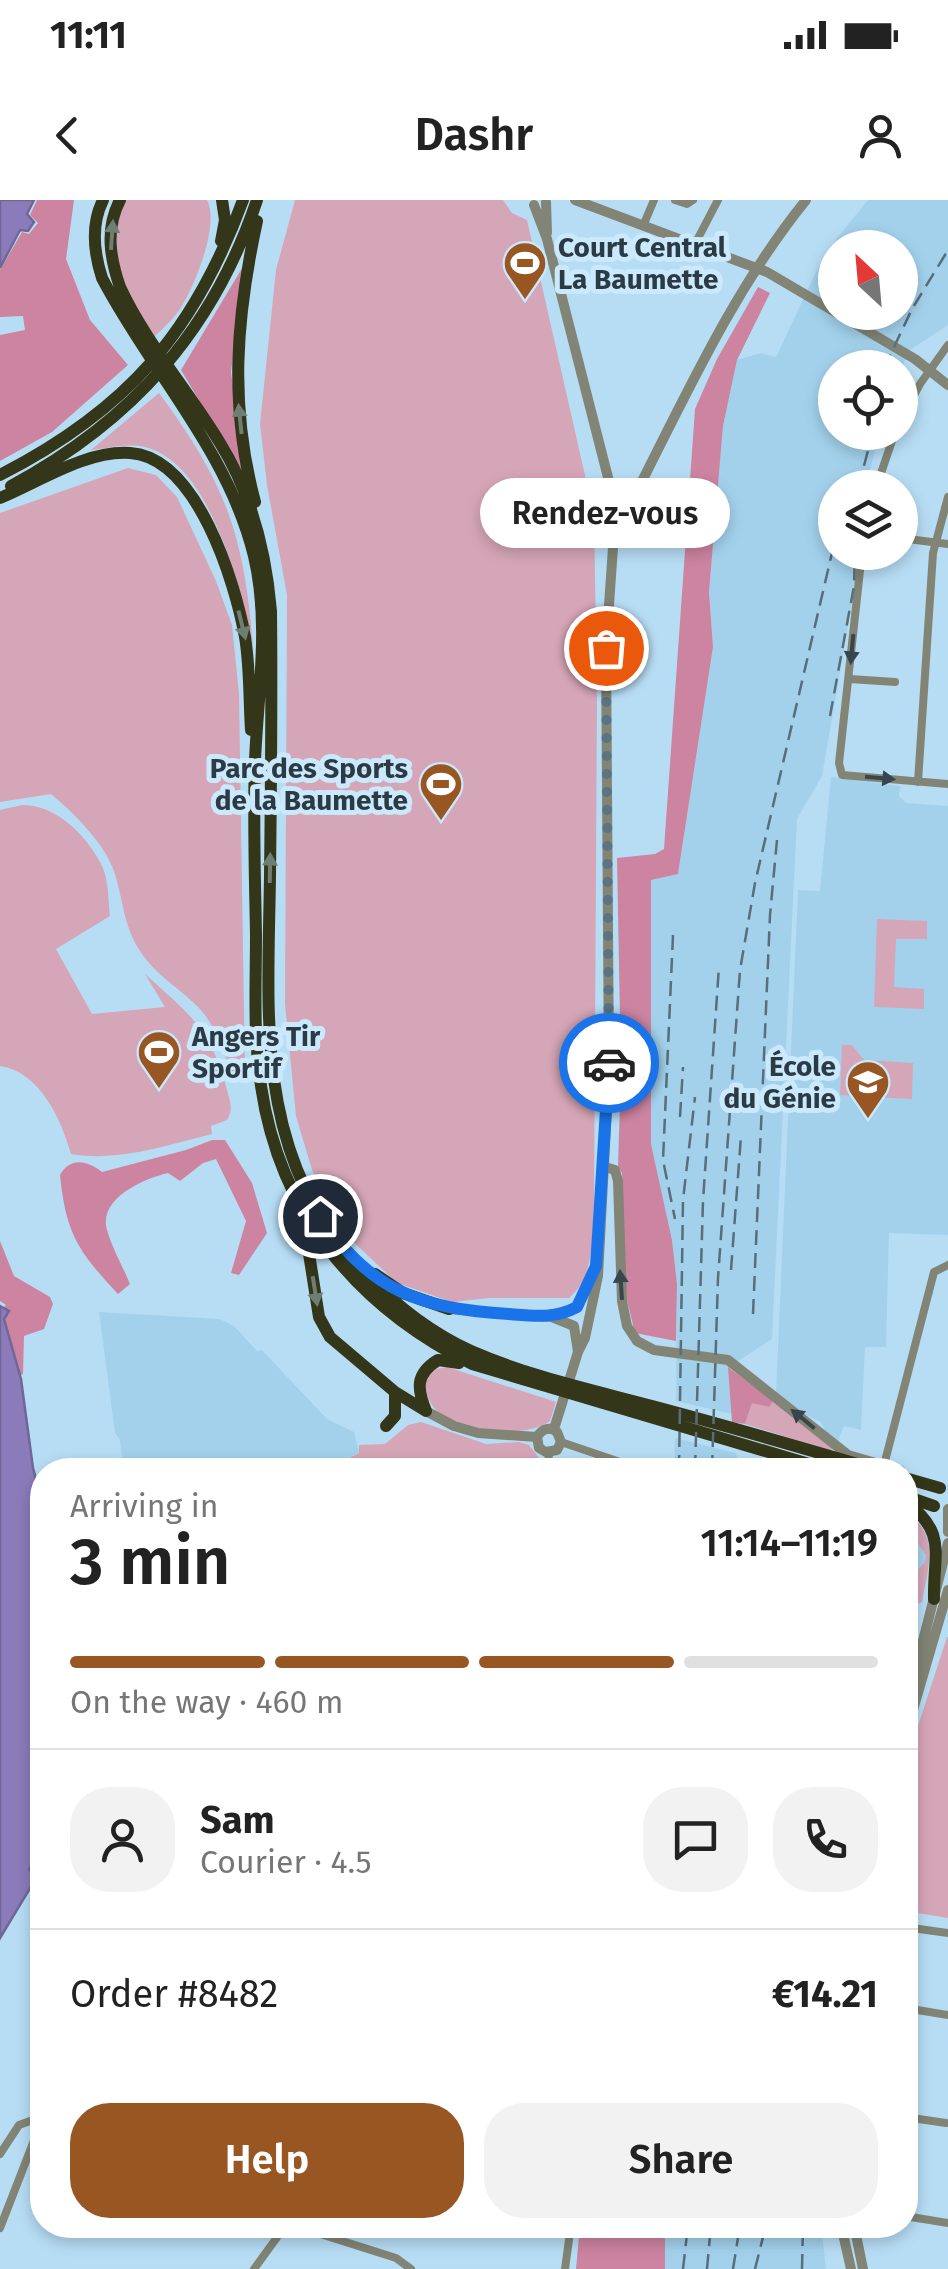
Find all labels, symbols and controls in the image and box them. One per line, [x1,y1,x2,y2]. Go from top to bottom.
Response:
text: 11:11 [50,12,127,58]
icon: back [40,108,95,163]
text: Dashr [415,108,533,162]
icon: person [853,108,908,163]
one-way arrow [104,219,120,251]
north arrow [818,230,918,330]
map controls [818,230,918,570]
place label: Court Central La Baumette [558,231,727,296]
sports icon: Court Central La Baumette [502,240,548,301]
button: locate [818,350,918,450]
one-way arrow [232,403,248,434]
button: layers [818,470,918,570]
callout: Rendez-vous [481,478,731,548]
text: Rendez-vous [512,494,698,532]
pin [564,606,649,691]
one-way arrow [234,610,250,641]
icon: bag [579,621,634,676]
one-way arrow [844,634,860,666]
place label: Parc des Sports de la Baumette [210,752,408,817]
sports icon: Parc des Sports de la Baumette [418,761,464,822]
one-way arrow [864,771,896,787]
one-way arrow [262,851,278,883]
courier [559,1013,659,1113]
place label: Angers Tir Sportif [191,1020,321,1085]
sports icon: Angers Tir Sportif [136,1029,182,1090]
icon: car [582,1036,637,1091]
place label: École du Génie [724,1049,836,1115]
school or university icon: École du Génie [845,1059,891,1120]
pin [278,1174,363,1259]
icon: home [293,1189,348,1244]
one-way arrow [612,1269,628,1301]
one-way arrow [307,1276,323,1307]
one-way arrow [790,1409,815,1430]
text: Arriving in [70,1487,218,1525]
text: 11:14–11:19 [701,1520,878,1566]
text: 3 min [70,1523,230,1601]
text: On the way · 460 m [70,1683,343,1721]
button: person [70,1787,175,1892]
button: chat [643,1787,748,1892]
button: phone [773,1787,878,1892]
text: Sam [200,1797,275,1843]
text: Courier · 4.5 [200,1843,371,1881]
text: Order #8482 [70,1971,278,2017]
text: €14.21 [772,1971,878,2017]
button: Help [70,2103,464,2218]
button: Share [484,2103,878,2218]

